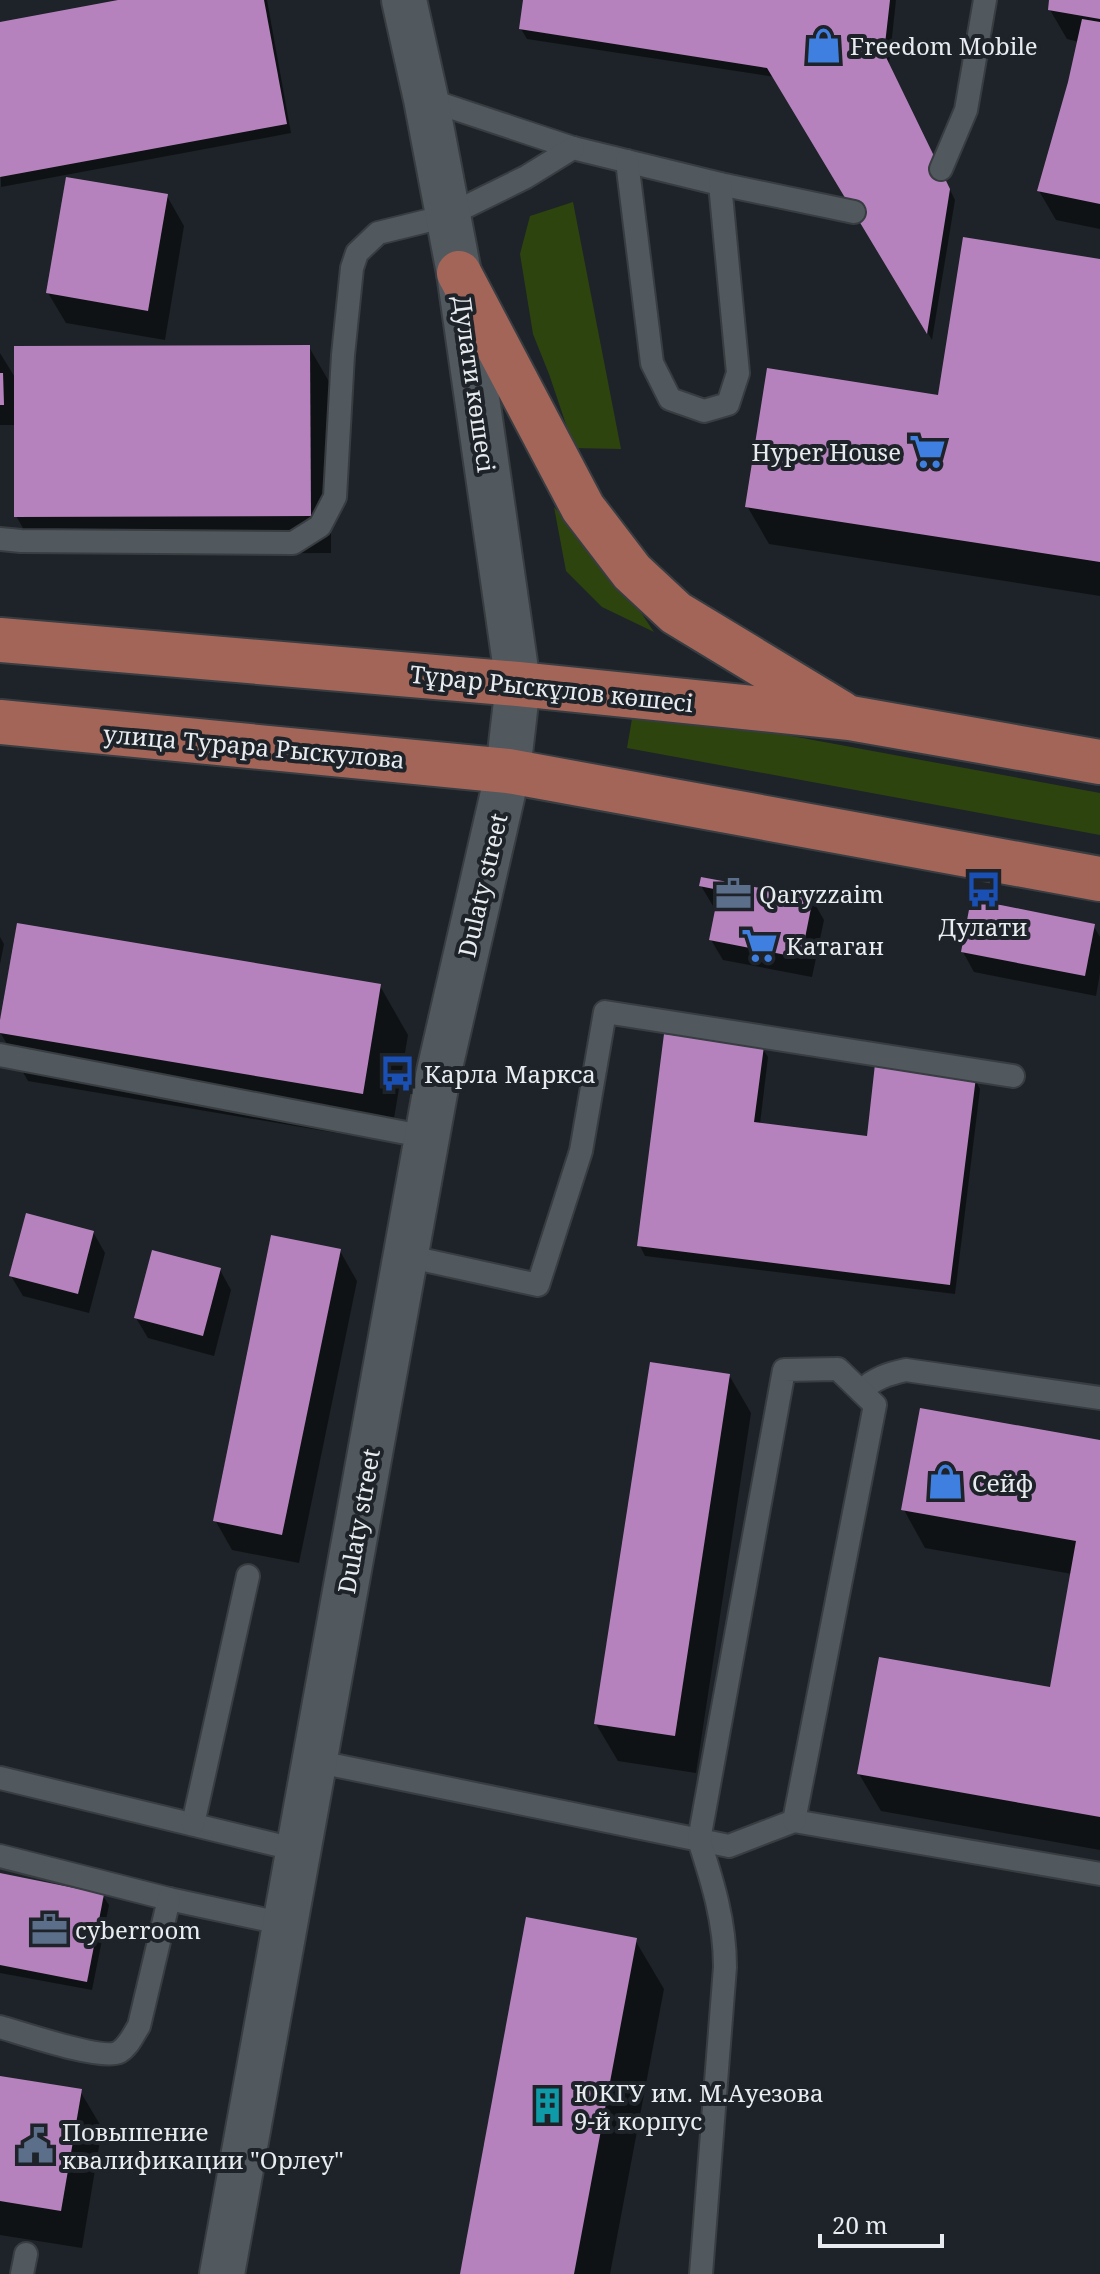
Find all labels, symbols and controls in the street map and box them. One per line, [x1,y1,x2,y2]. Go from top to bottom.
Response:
shop icon: Freedom Mobile [805,26,843,64]
place label: Freedom Mobile [850,29,1038,62]
street label: Дулати көшесі [446,293,504,475]
supermarket icon: Hyper House [908,432,946,470]
place label: Hyper House [752,435,901,468]
street label: Тұрар Рыскұлов көшесі [408,657,696,719]
street label: улица Турара Рыскулова [102,716,406,776]
street label: Dulaty street [449,810,515,960]
bus stop icon: Дулати [964,870,1002,908]
office icon: Qaryzzaim [714,874,752,912]
place label: Qaryzzaim [759,877,884,910]
place label: Дулати [939,910,1027,943]
supermarket icon: Катаган [741,926,779,964]
place label: Катаган [786,929,884,962]
bus stop icon: Карла Маркса [379,1054,417,1092]
place label: Карла Маркса [424,1057,596,1090]
street label: Dulaty street [329,1446,387,1596]
shop icon: Сейф [927,1463,965,1501]
place label: Сейф [972,1466,1033,1499]
office icon: cyberroom [30,1910,68,1948]
place label: cyberroom [75,1913,201,1946]
place label: ЮКГУ им. М.Ауезова 9-й корпус [574,2076,824,2137]
building icon: ЮКГУ им. М.Ауезова 9-й корпус [529,2087,567,2125]
place label: Повышение квалификации "Орлеу" [62,2115,344,2176]
public building icon: Повышение квалификации "Орлеу" [17,2126,55,2164]
scale bar [820,2198,942,2248]
text: 20 m [832,2208,888,2241]

